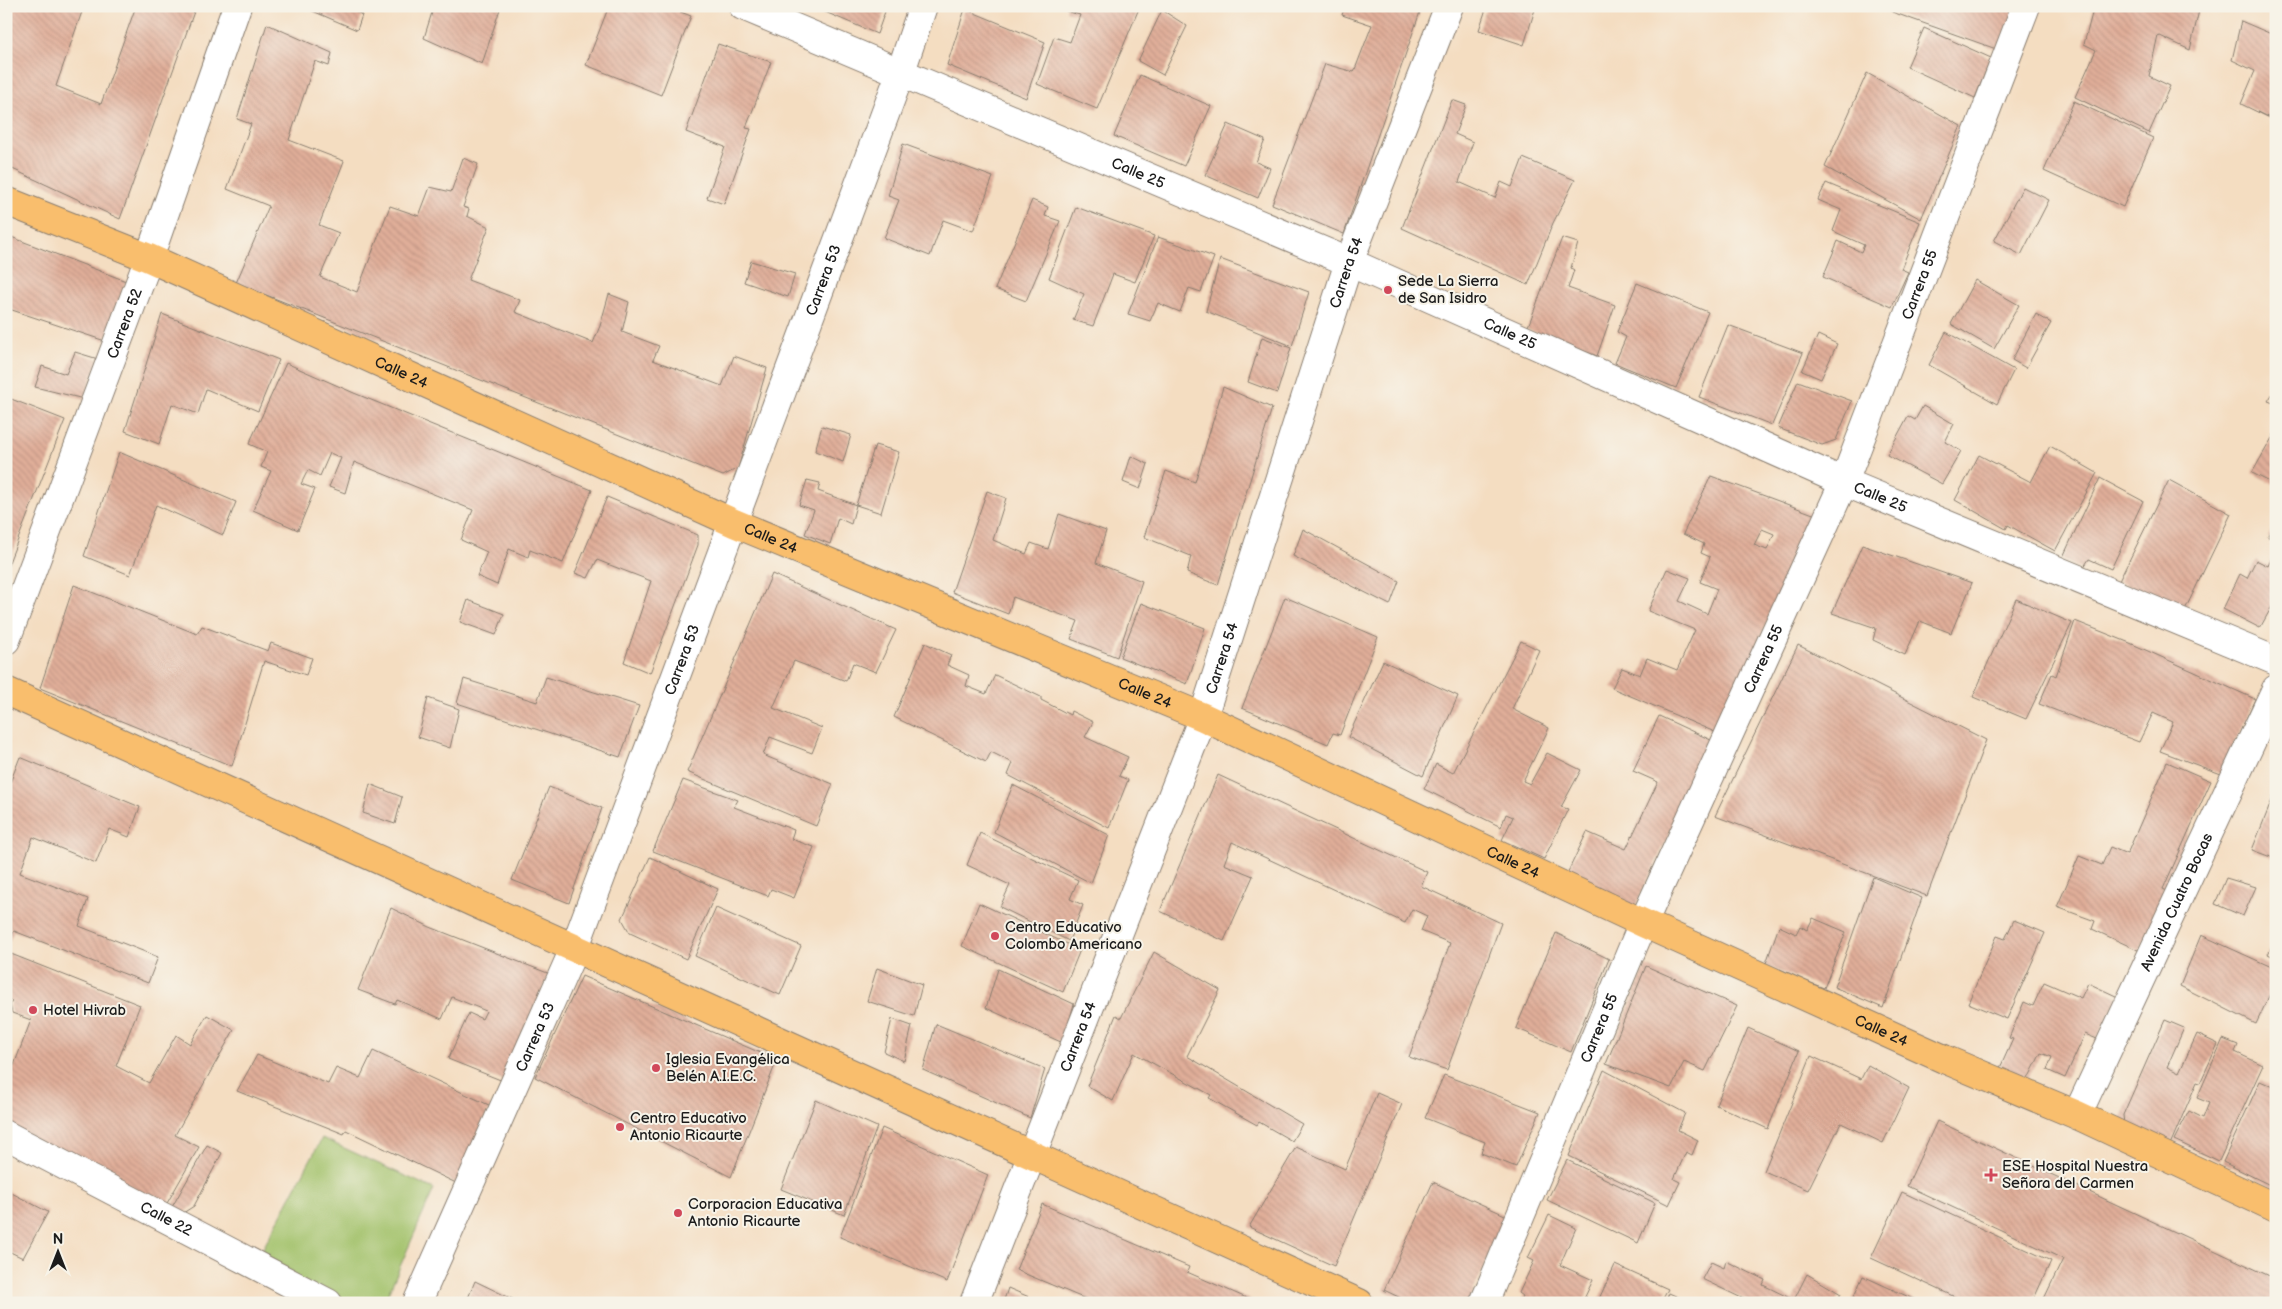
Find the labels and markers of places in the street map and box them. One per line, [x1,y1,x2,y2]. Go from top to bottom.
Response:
place label: Sede La Sierra de San Isidro [1398,272,1498,308]
marker: Sede La Sierra de San Isidro [1382,284,1394,296]
place label: Centro Educativo Colombo Americano [1005,918,1142,954]
marker: Centro Educativo Colombo Americano [989,930,1001,942]
place label: Hotel Hivrab [43,1001,127,1020]
marker: Hotel Hivrab [27,1004,39,1016]
place label: Iglesia Evangélica Belén A.I.E.C. [666,1050,790,1086]
marker: Iglesia Evangélica Belén A.I.E.C. [650,1062,662,1074]
place label: Centro Educativo Antonio Ricaurte [630,1109,747,1145]
marker: Centro Educativo Antonio Ricaurte [614,1121,626,1133]
place label: ESE Hospital Nuestra Señora del Carmen [2002,1157,2148,1193]
marker: ESE Hospital Nuestra Señora del Carmen [1984,1168,1998,1182]
place label: Corporacion Educativa Antonio Ricaurte [688,1195,842,1231]
marker: Corporacion Educativa Antonio Ricaurte [672,1207,684,1219]

